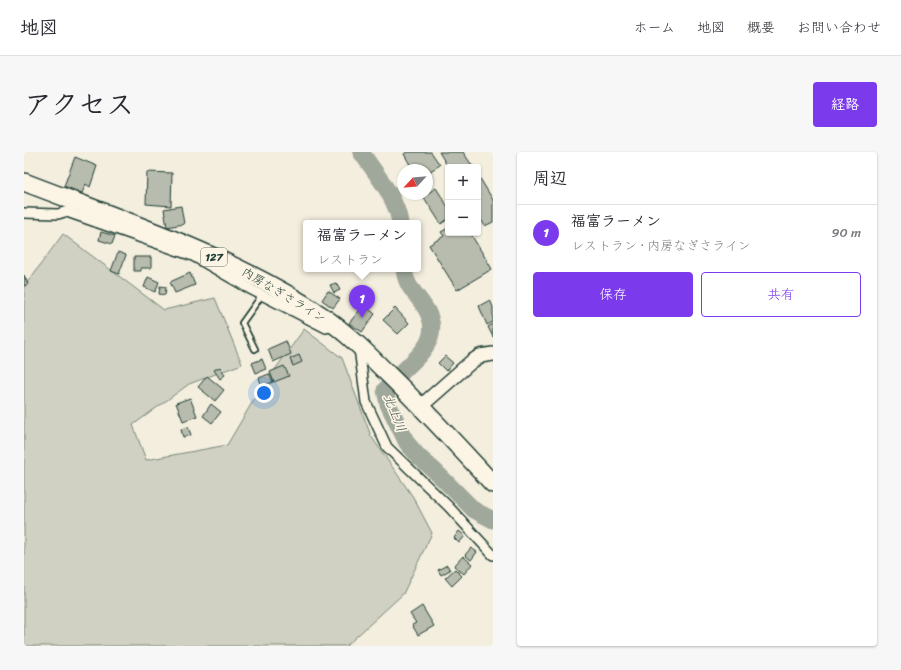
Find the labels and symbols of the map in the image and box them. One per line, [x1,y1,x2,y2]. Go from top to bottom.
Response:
north arrow [397,164,433,200]
road number: 127 [201,248,227,266]
street label: 内房なぎさライン [237,261,331,329]
pin: 1 [349,285,375,318]
your location [254,383,274,403]
water label: 北上川 [377,391,413,435]

